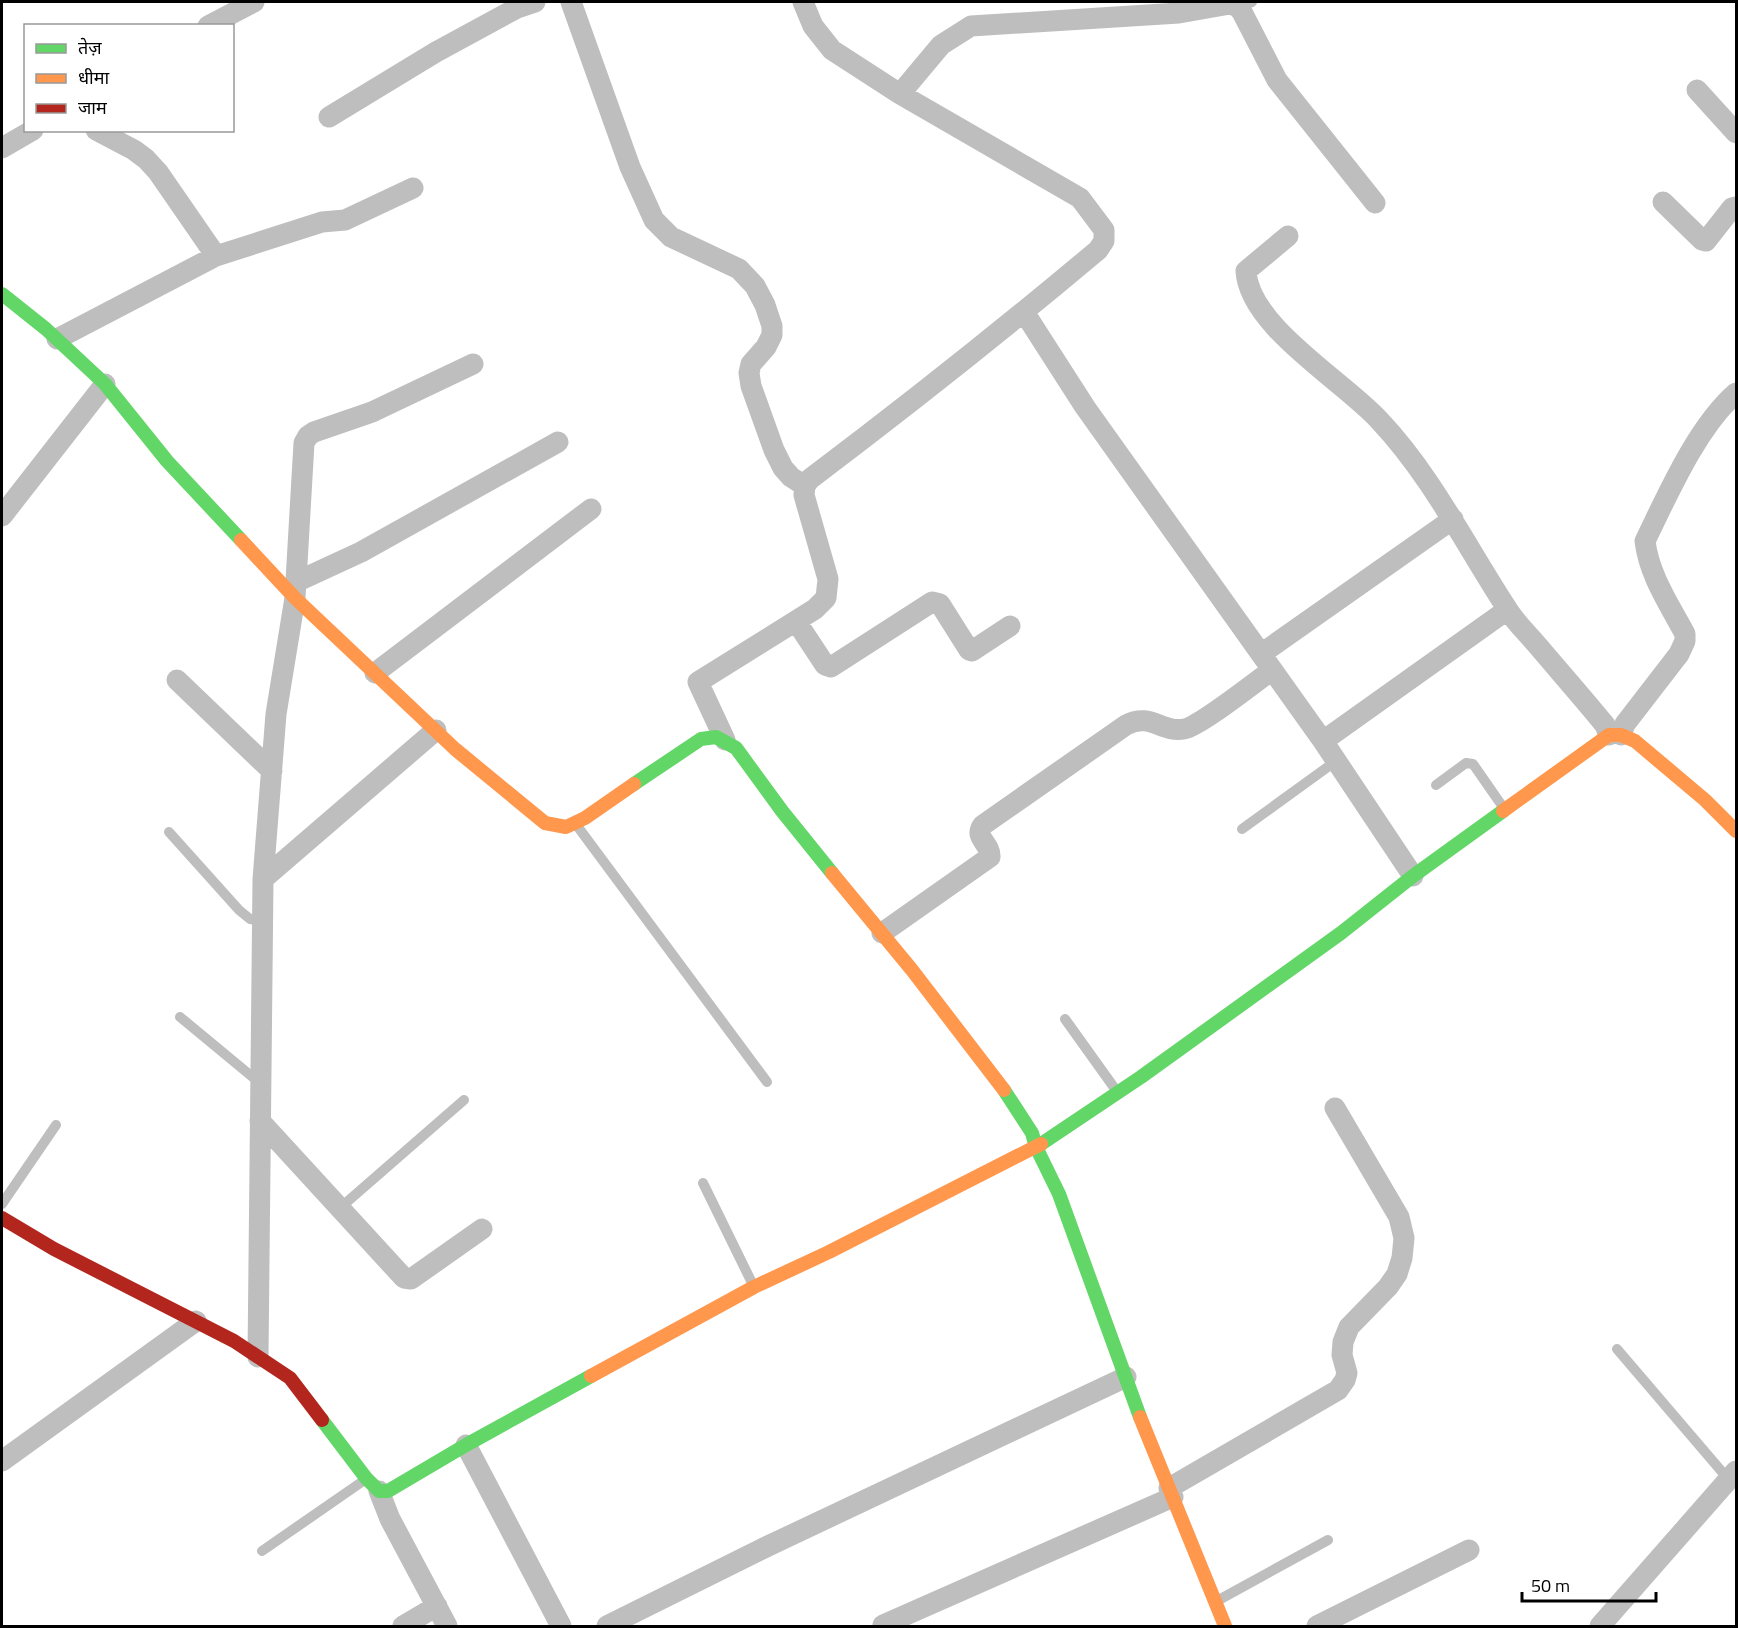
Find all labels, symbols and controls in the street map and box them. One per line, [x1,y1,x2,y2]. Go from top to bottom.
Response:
legend [24,24,234,132]
text: तेज़ [78,34,102,61]
text: धीमा [78,64,109,91]
text: जाम [78,94,108,121]
scale bar [1522,1565,1656,1603]
text: 50 m [1531,1572,1570,1599]

